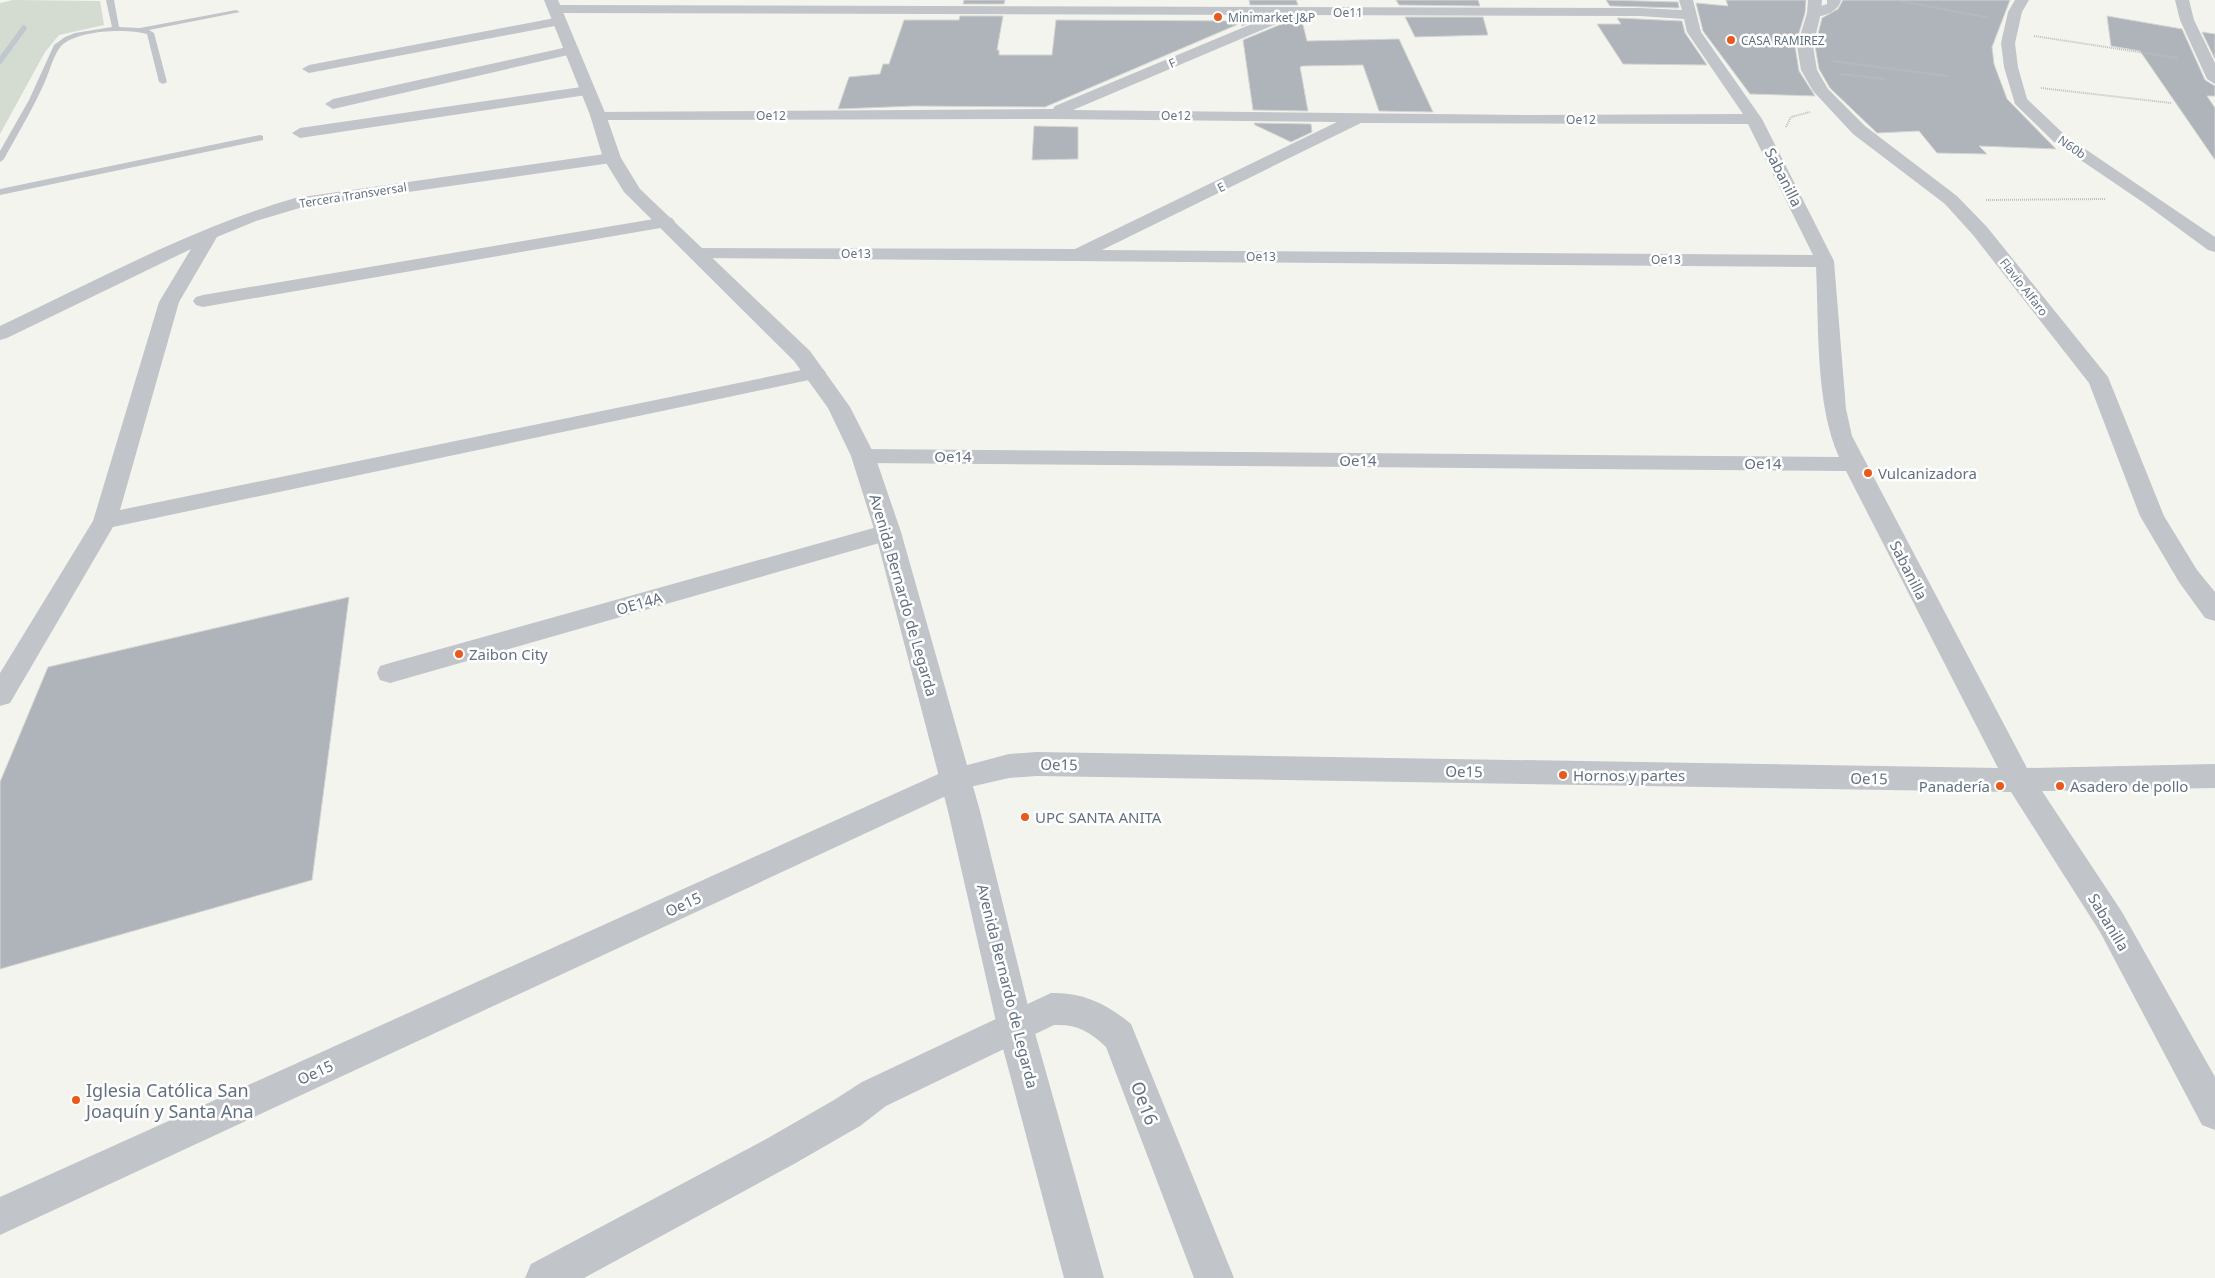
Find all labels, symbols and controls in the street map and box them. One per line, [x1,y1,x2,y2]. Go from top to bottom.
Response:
street label: Oe11 [1333,4,1363,21]
place label: Minimarket J&P [1228,9,1315,26]
marker: Minimarket J&P [1212,11,1224,23]
place label: CASA RAMIREZ [1741,32,1825,49]
marker: CASA RAMIREZ [1725,34,1737,46]
street label: F [1166,54,1178,72]
street label: Oe12 [756,107,786,124]
street label: Oe12 [1161,107,1191,124]
street label: Oe12 [1566,111,1596,128]
street label: N60b [2055,131,2089,163]
street label: Sabanilla [1761,144,1807,210]
street label: Tercera Transversal [298,178,408,212]
street label: E [1214,178,1228,196]
street label: Oe13 [841,245,871,262]
street label: Oe13 [1246,248,1276,265]
street label: Oe13 [1651,251,1681,268]
street label: Flavio Alfaro [1996,254,2052,320]
street label: Oe14 [934,446,972,466]
street label: Oe14 [1339,450,1377,470]
street label: Oe14 [1744,453,1782,473]
place label: Vulcanizadora [1878,463,1977,483]
marker: Vulcanizadora [1862,467,1874,479]
street label: Avenida Bernardo de Legarda [865,491,943,699]
street label: Sabanilla [1886,537,1932,603]
street label: OE14A [614,587,665,619]
place label: Zaibon City [469,644,548,664]
marker: Zaibon City [453,648,465,660]
street label: Oe15 [1040,754,1078,774]
street label: Oe15 [1445,761,1483,781]
place label: Hornos y partes [1573,765,1685,785]
street label: Oe15 [1850,768,1888,788]
marker: Hornos y partes [1557,769,1569,781]
place label: Panadería [1919,776,1990,796]
place label: Asadero de pollo [2070,776,2188,796]
marker: Panadería [1994,780,2006,792]
marker: Asadero de pollo [2054,780,2066,792]
place label: UPC SANTA ANITA [1035,807,1162,827]
marker: UPC SANTA ANITA [1019,811,1031,823]
street label: Avenida Bernardo de Legarda [973,882,1043,1090]
street label: Oe15 [662,887,704,921]
street label: Sabanilla [2084,890,2134,954]
street label: Oe15 [294,1055,336,1089]
place label: Iglesia Católica San Joaquín y Santa Ana [84,1078,254,1123]
street label: Oe16 [1126,1078,1164,1128]
marker: Iglesia Católica San Joaquín y Santa Ana [70,1094,82,1106]

